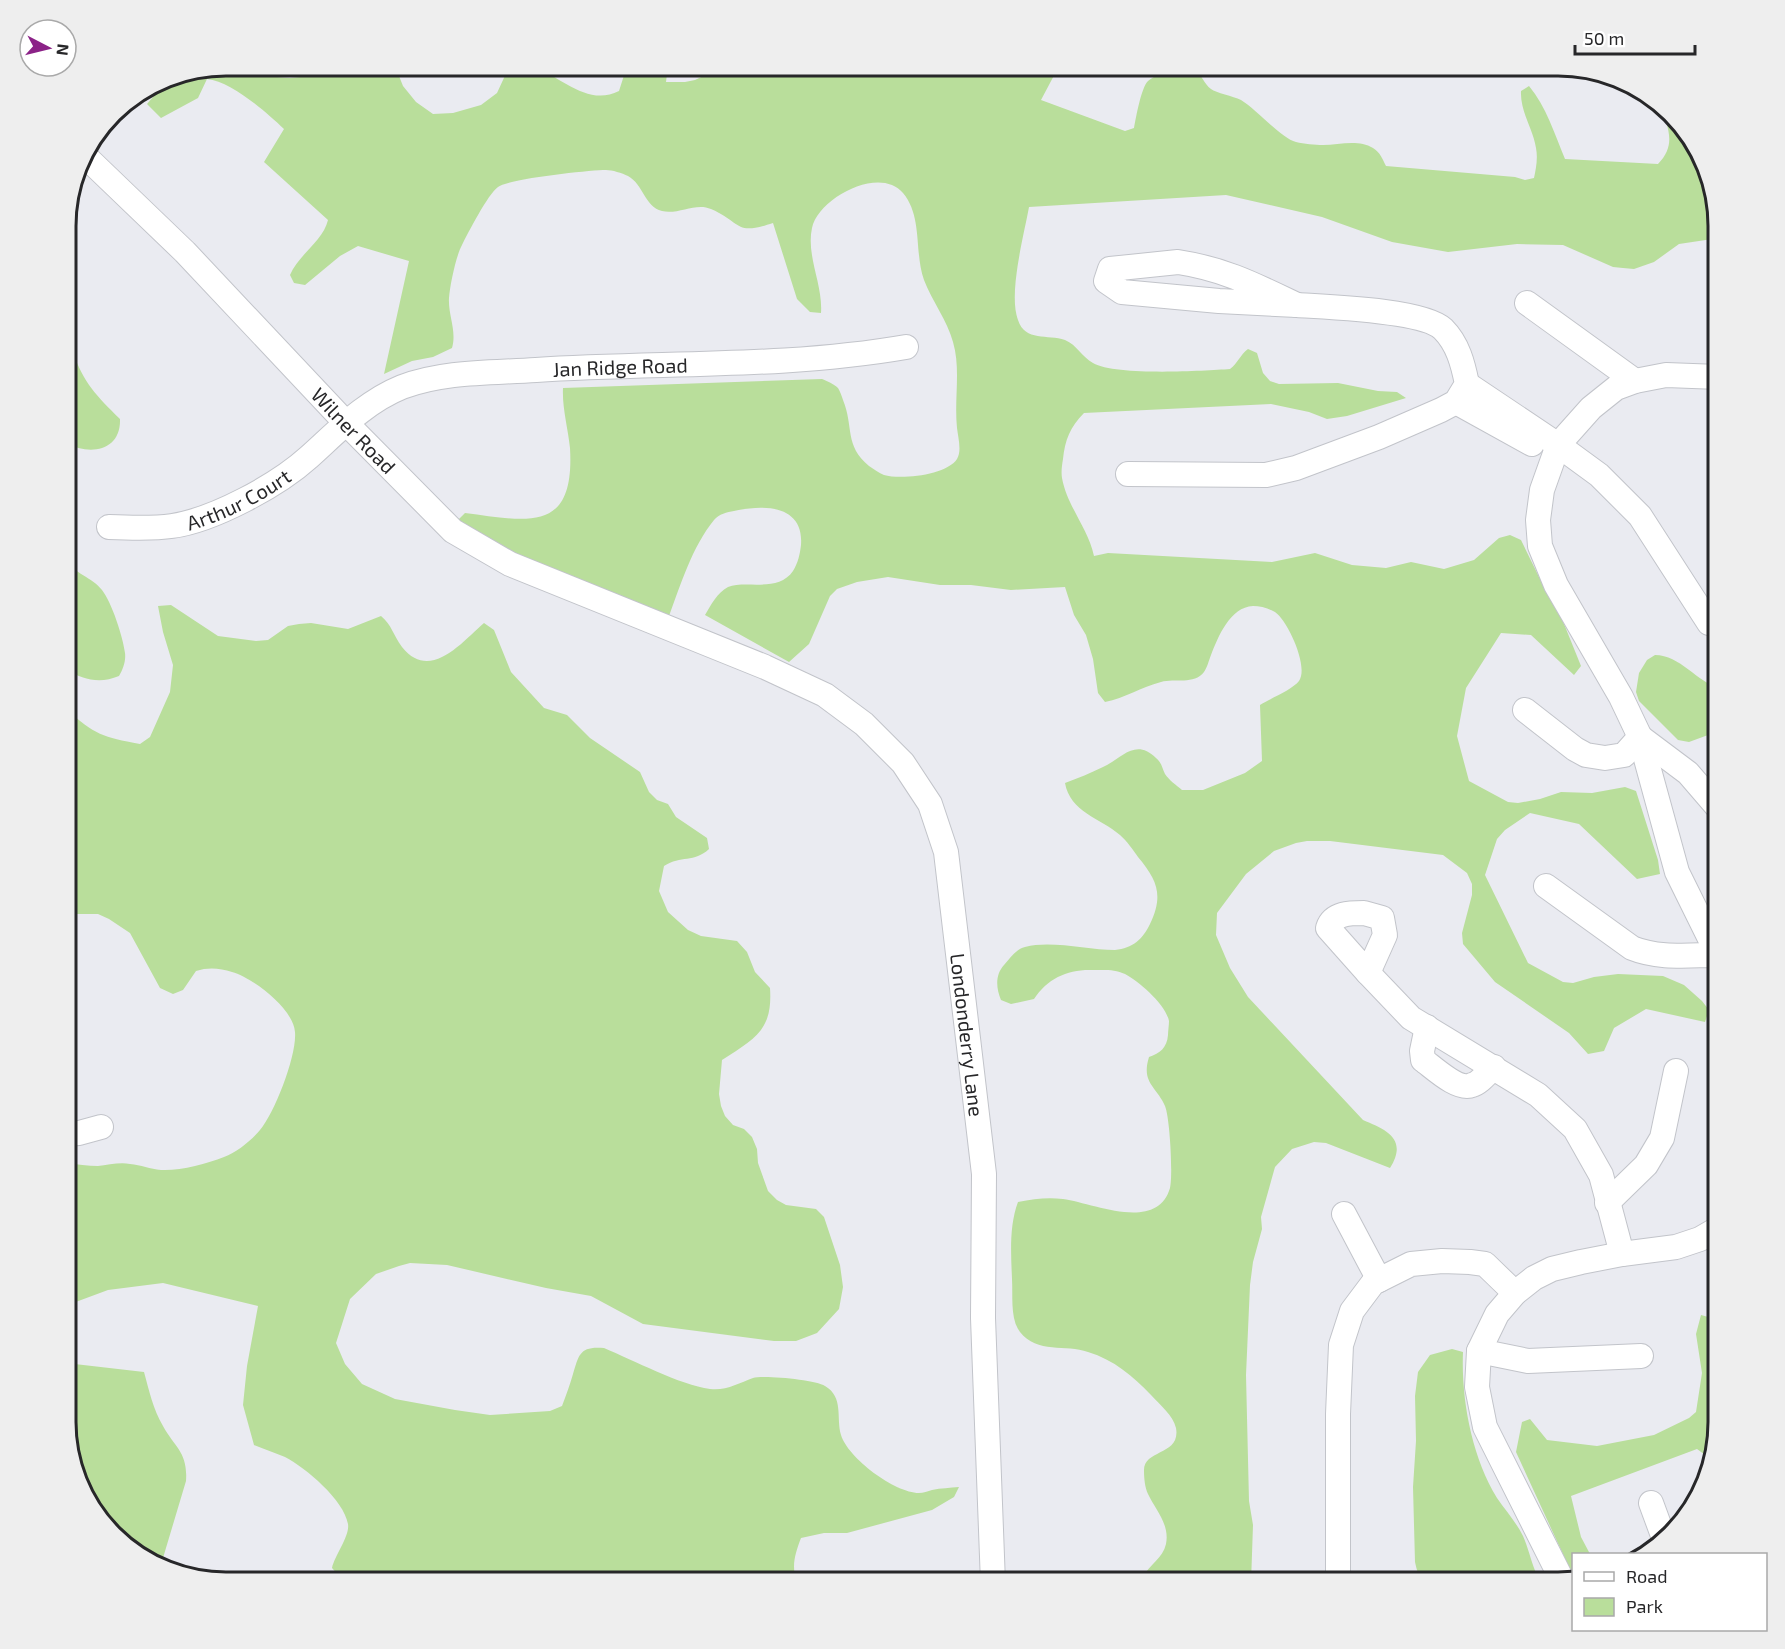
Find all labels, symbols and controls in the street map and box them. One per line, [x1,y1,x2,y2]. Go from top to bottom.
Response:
north arrow [18,18,78,78]
scale bar [1575,18,1695,56]
text: 50 m [1584,27,1624,49]
text: N [53,43,74,57]
street label: Jan Ridge Road [552,352,688,381]
street label: Wilner Road [307,382,401,478]
street label: Arthur Court [184,463,295,535]
street label: Londonderry Lane [946,952,989,1118]
legend [1572,1553,1767,1631]
text: Road [1626,1565,1667,1587]
text: Park [1626,1595,1663,1617]

